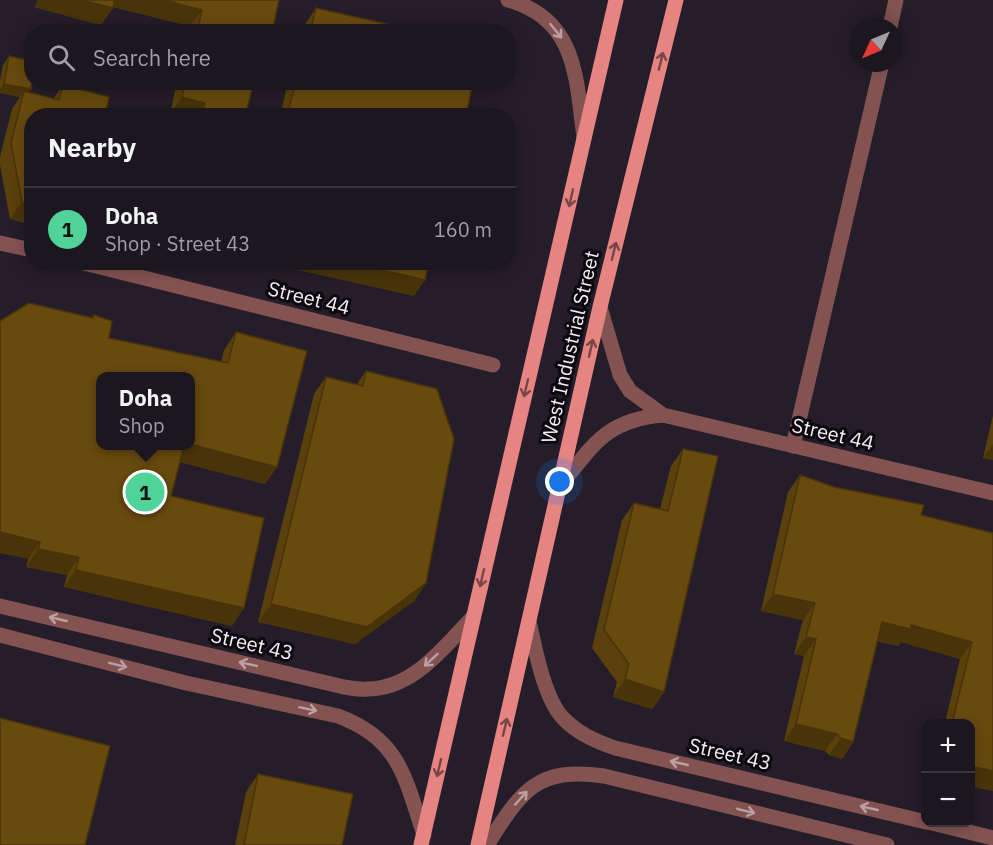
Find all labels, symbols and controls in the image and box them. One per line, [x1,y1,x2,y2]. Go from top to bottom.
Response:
north arrow [849,18,903,72]
one-way arrow [549,23,562,39]
search box [24,24,516,90]
icon: search [45,41,78,74]
text: Search here [93,43,211,72]
one-way arrow [656,52,668,71]
text: Nearby [48,130,136,164]
one-way arrow [564,189,576,208]
text: Doha [105,201,158,230]
text: 1 [62,216,74,243]
text: 160 m [434,216,492,243]
text: Shop · Street 43 [105,230,250,257]
one-way arrow [609,241,621,260]
street label: West Industrial Street [534,248,605,446]
street label: Street 44 [265,274,353,321]
one-way arrow [585,339,597,358]
popup [96,372,195,450]
one-way arrow [520,378,532,397]
text: Doha [119,383,172,412]
street label: Street 44 [789,411,877,456]
text: Shop [119,412,165,439]
your location [545,467,574,496]
pin: 1 [126,470,164,514]
one-way arrow [475,568,487,587]
one-way arrow [49,613,68,625]
street label: Street 43 [208,621,296,666]
one-way arrow [424,653,439,667]
one-way arrow [238,658,257,670]
one-way arrow [108,660,127,671]
one-way arrow [297,704,317,715]
one-way arrow [500,717,511,737]
map controls [921,719,975,827]
button: + [921,719,975,773]
street label: Street 43 [686,731,774,776]
one-way arrow [670,757,689,769]
one-way arrow [432,758,444,777]
button: − [921,773,975,827]
one-way arrow [514,791,528,806]
one-way arrow [859,802,878,814]
one-way arrow [736,805,755,817]

